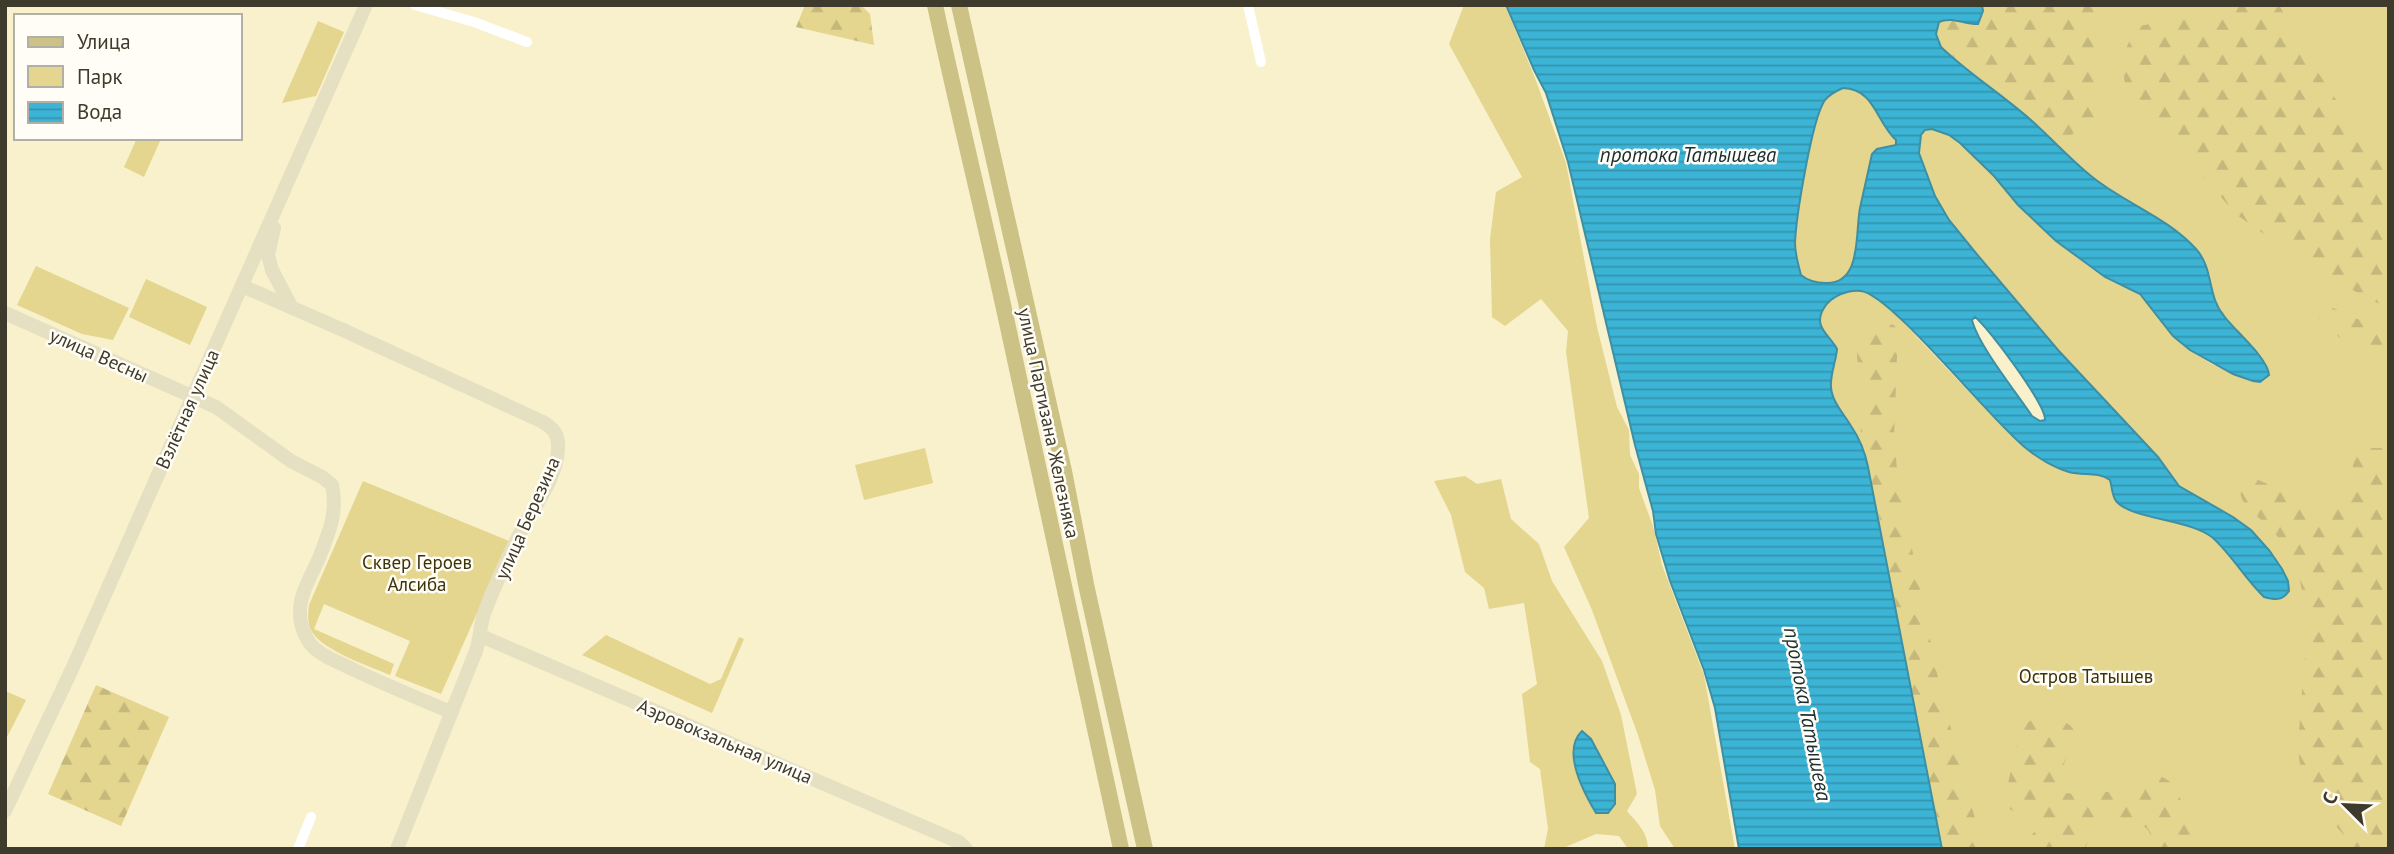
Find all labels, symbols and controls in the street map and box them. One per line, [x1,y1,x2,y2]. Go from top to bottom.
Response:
legend [14,14,242,140]
text: Улица [77,28,131,55]
text: Парк [77,63,123,90]
text: Вода [77,98,122,125]
water label: протока Татышева [1600,141,1777,168]
street label: улица Партизана Железняка [1013,306,1085,540]
street label: улица Весны [46,323,152,387]
street label: Взлётная улица [150,345,224,473]
street label: улица Березина [489,453,565,583]
park label: Сквер Героев Алсиба [362,550,472,596]
water label: протока Татышева [1778,625,1838,804]
park label: Остров Татышев [2019,664,2153,688]
street label: Аэровокзальная улица [634,693,816,789]
north arrow [2310,770,2380,840]
text: С [2316,788,2343,808]

